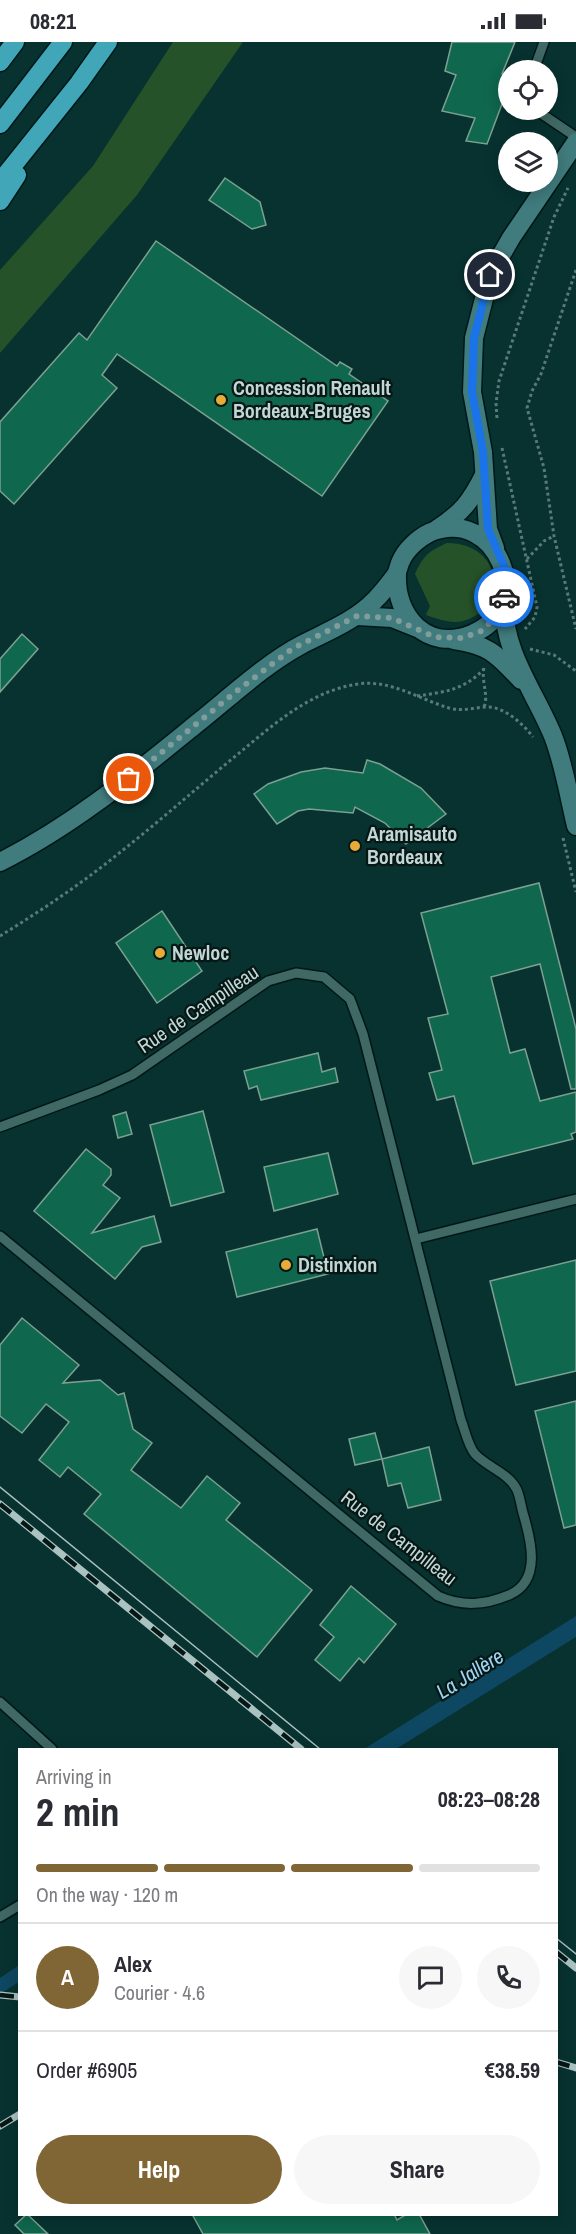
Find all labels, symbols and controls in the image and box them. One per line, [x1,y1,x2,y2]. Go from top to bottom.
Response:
text: 08:21 [30,6,76,36]
map controls [498,60,558,192]
button: locate [498,60,558,120]
button: layers [498,132,558,192]
pin [464,249,515,300]
icon: home [473,258,506,291]
place label: Concession Renault Bordeaux-Bruges [233,374,391,424]
marker: Concession Renault Bordeaux-Bruges [214,393,228,407]
courier [474,567,534,627]
icon: car [488,581,521,614]
pin [103,753,154,804]
icon: bag [112,762,145,795]
place label: Aramisauto Bordeaux [367,820,457,870]
marker: Aramisauto Bordeaux [348,839,362,853]
place label: Newloc [172,939,229,966]
marker: Newloc [153,946,167,960]
street label: Rue de Campilleau [132,958,263,1059]
place label: Distinxion [298,1251,377,1278]
marker: Distinxion [279,1258,293,1272]
street label: Rue de Campilleau [336,1484,463,1591]
water label: La Jallère [430,1641,509,1706]
text: Arriving in [36,1763,112,1790]
text: 08:23–08:28 [438,1784,540,1814]
text: 2 min [36,1786,120,1838]
text: On the way · 120 m [36,1881,178,1908]
button: chat [399,1946,462,2009]
button: phone [477,1946,540,2009]
text: Alex [114,1949,152,1979]
text: A [61,1962,74,1992]
text: Courier · 4.6 [114,1979,205,2006]
text: Order #6905 [36,2055,137,2085]
text: €38.59 [485,2055,540,2085]
button: Help [36,2135,282,2204]
button: Share [294,2135,540,2204]

